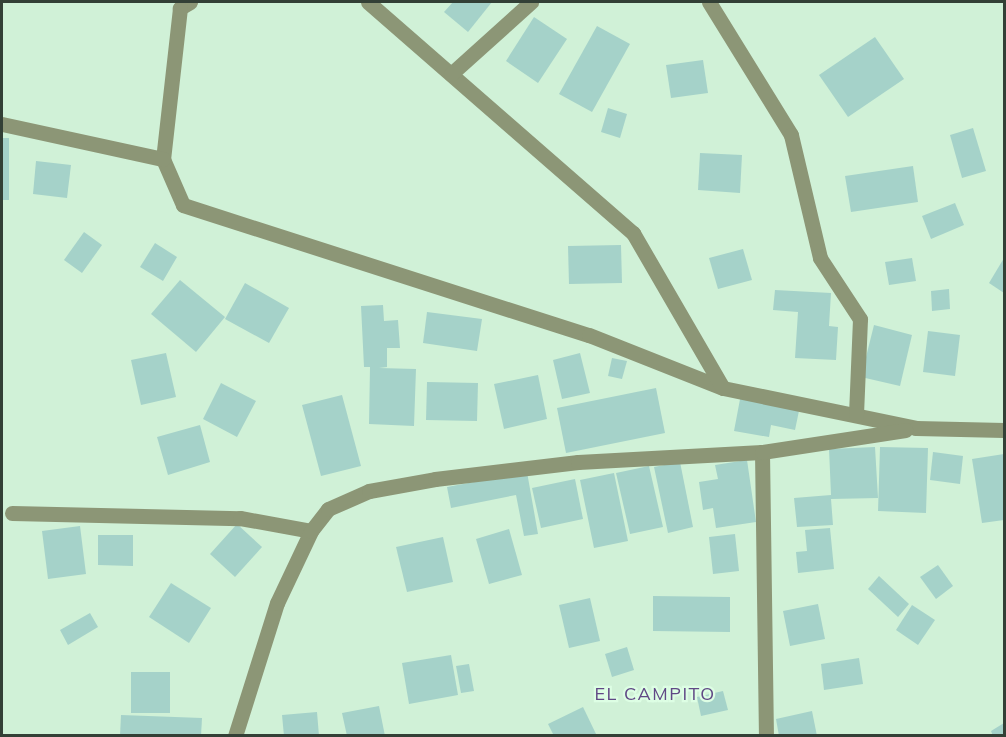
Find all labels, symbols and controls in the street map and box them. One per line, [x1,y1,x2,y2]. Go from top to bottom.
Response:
district label: EL CAMPITO [594,683,716,705]

